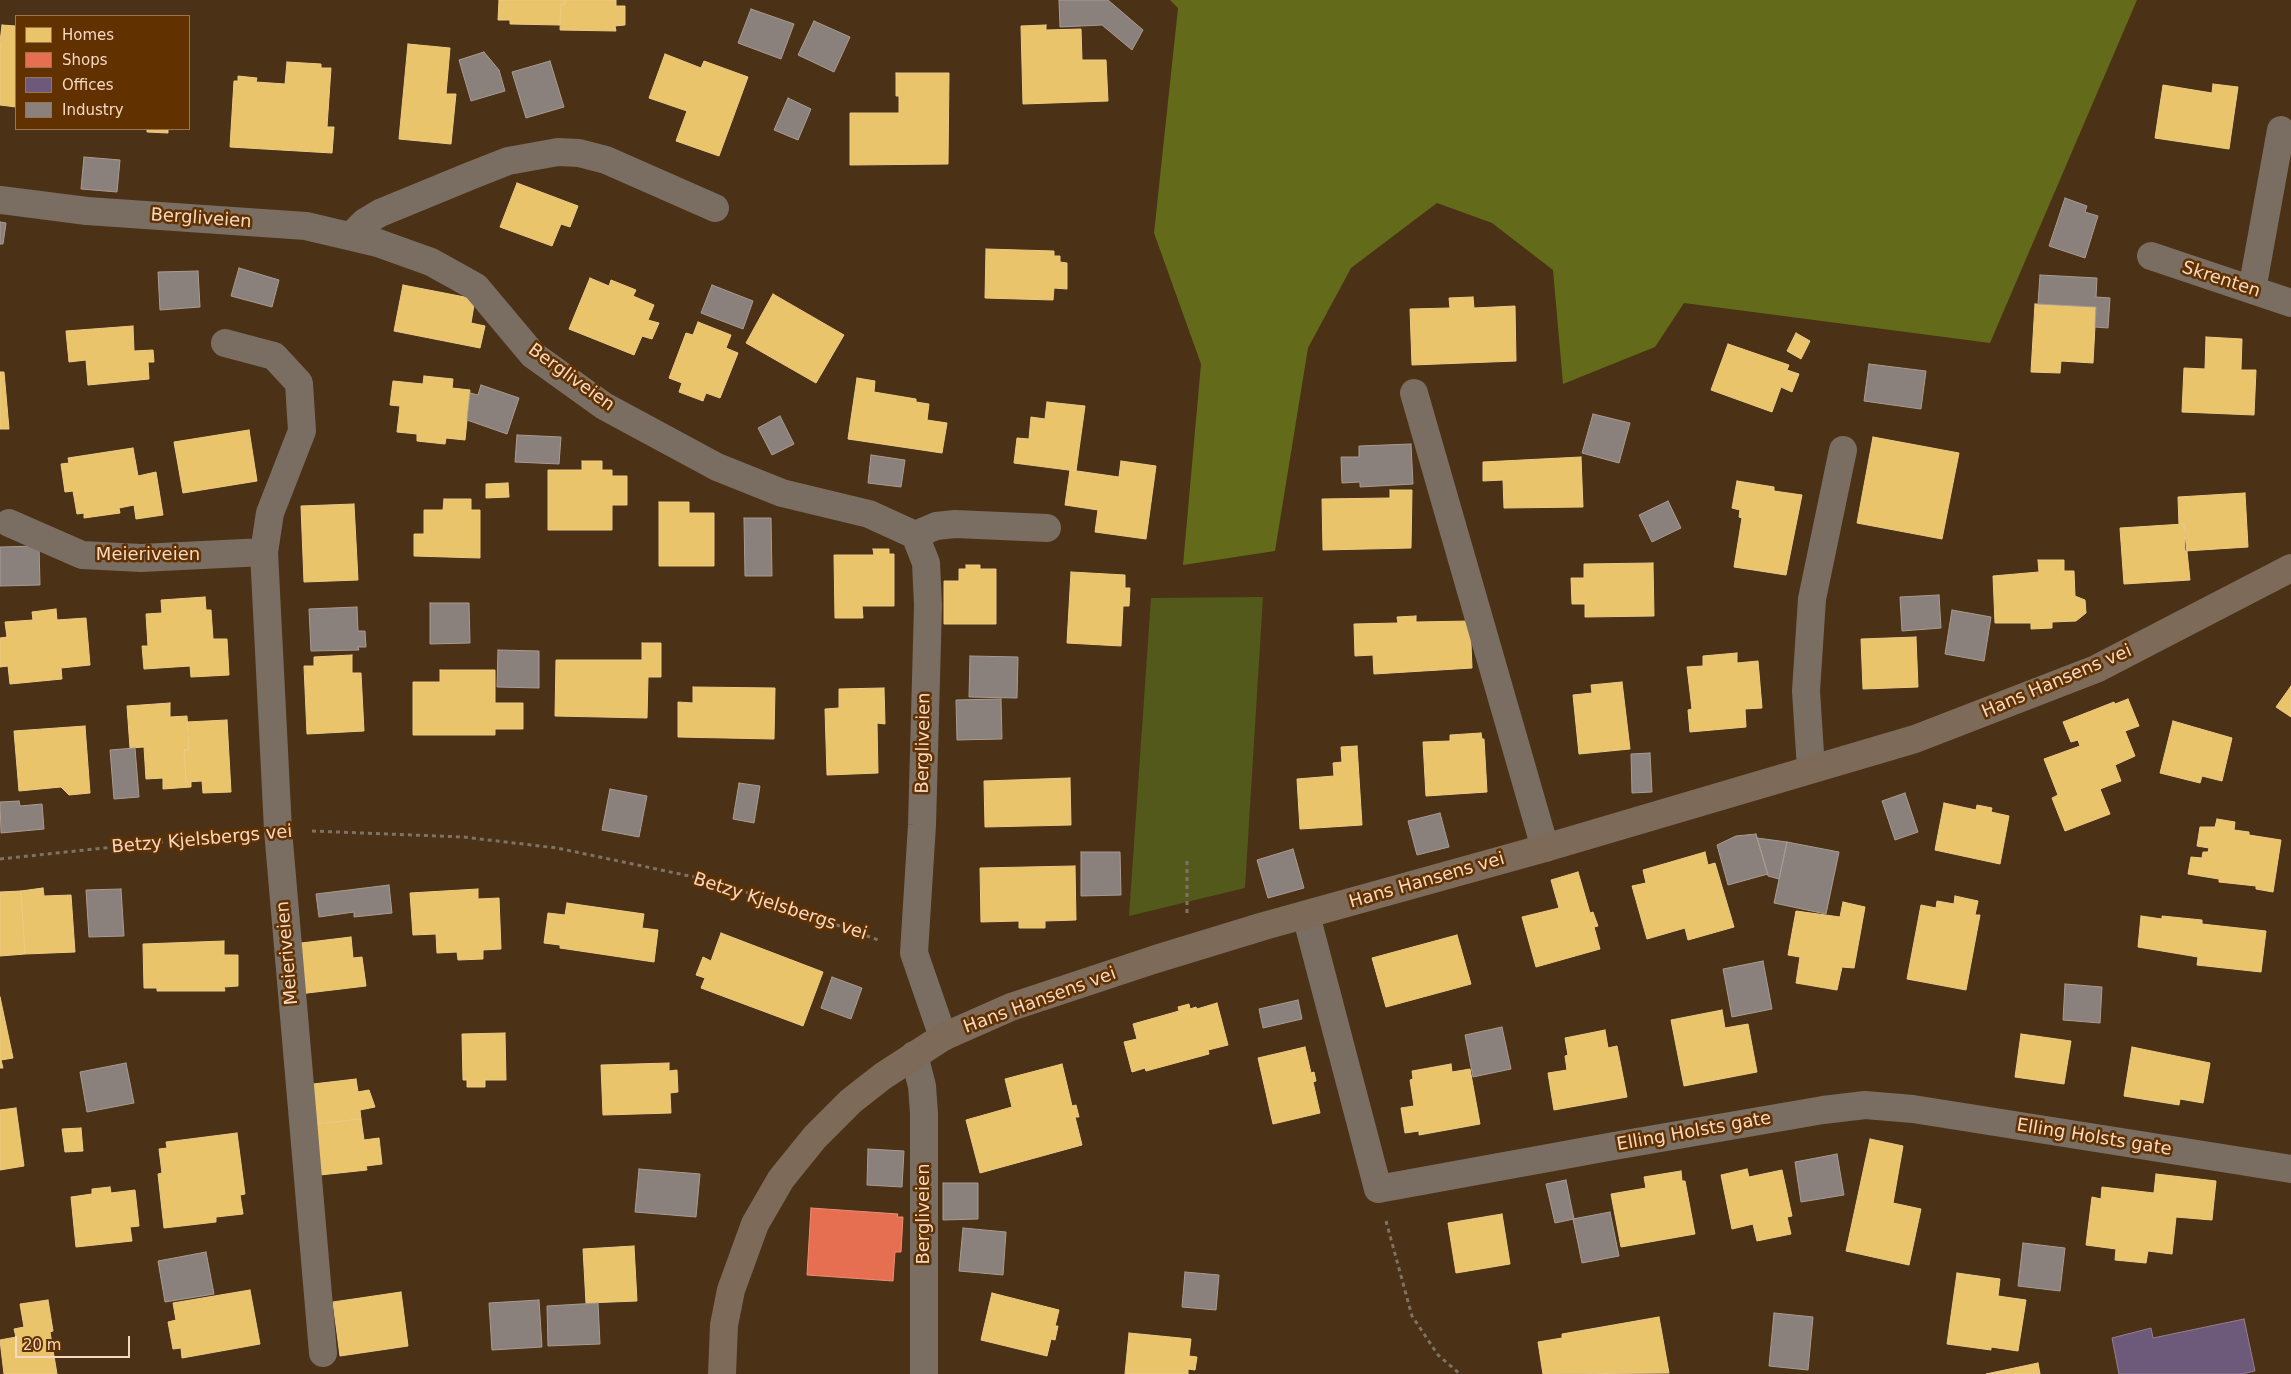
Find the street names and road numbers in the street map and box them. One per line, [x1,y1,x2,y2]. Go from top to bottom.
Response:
street label: Bergliveien [150,205,252,233]
street label: Skrenten [2179,257,2263,303]
street label: Bergliveien [524,340,618,416]
street label: Meieriveien [96,544,200,566]
street label: Hans Hansens vei [1979,641,2135,723]
street label: Bergliveien [912,692,936,794]
street label: Betzy Kjelsbergs vei [111,821,293,859]
street label: Hans Hansens vei [1347,848,1507,914]
street label: Betzy Kjelsbergs vei [690,869,870,945]
street label: Meieriveien [273,900,303,1006]
street label: Hans Hansens vei [961,963,1119,1039]
street label: Elling Holsts gate [1615,1108,1773,1156]
street label: Elling Holsts gate [2015,1115,2173,1161]
street label: Bergliveien [913,1163,935,1265]

